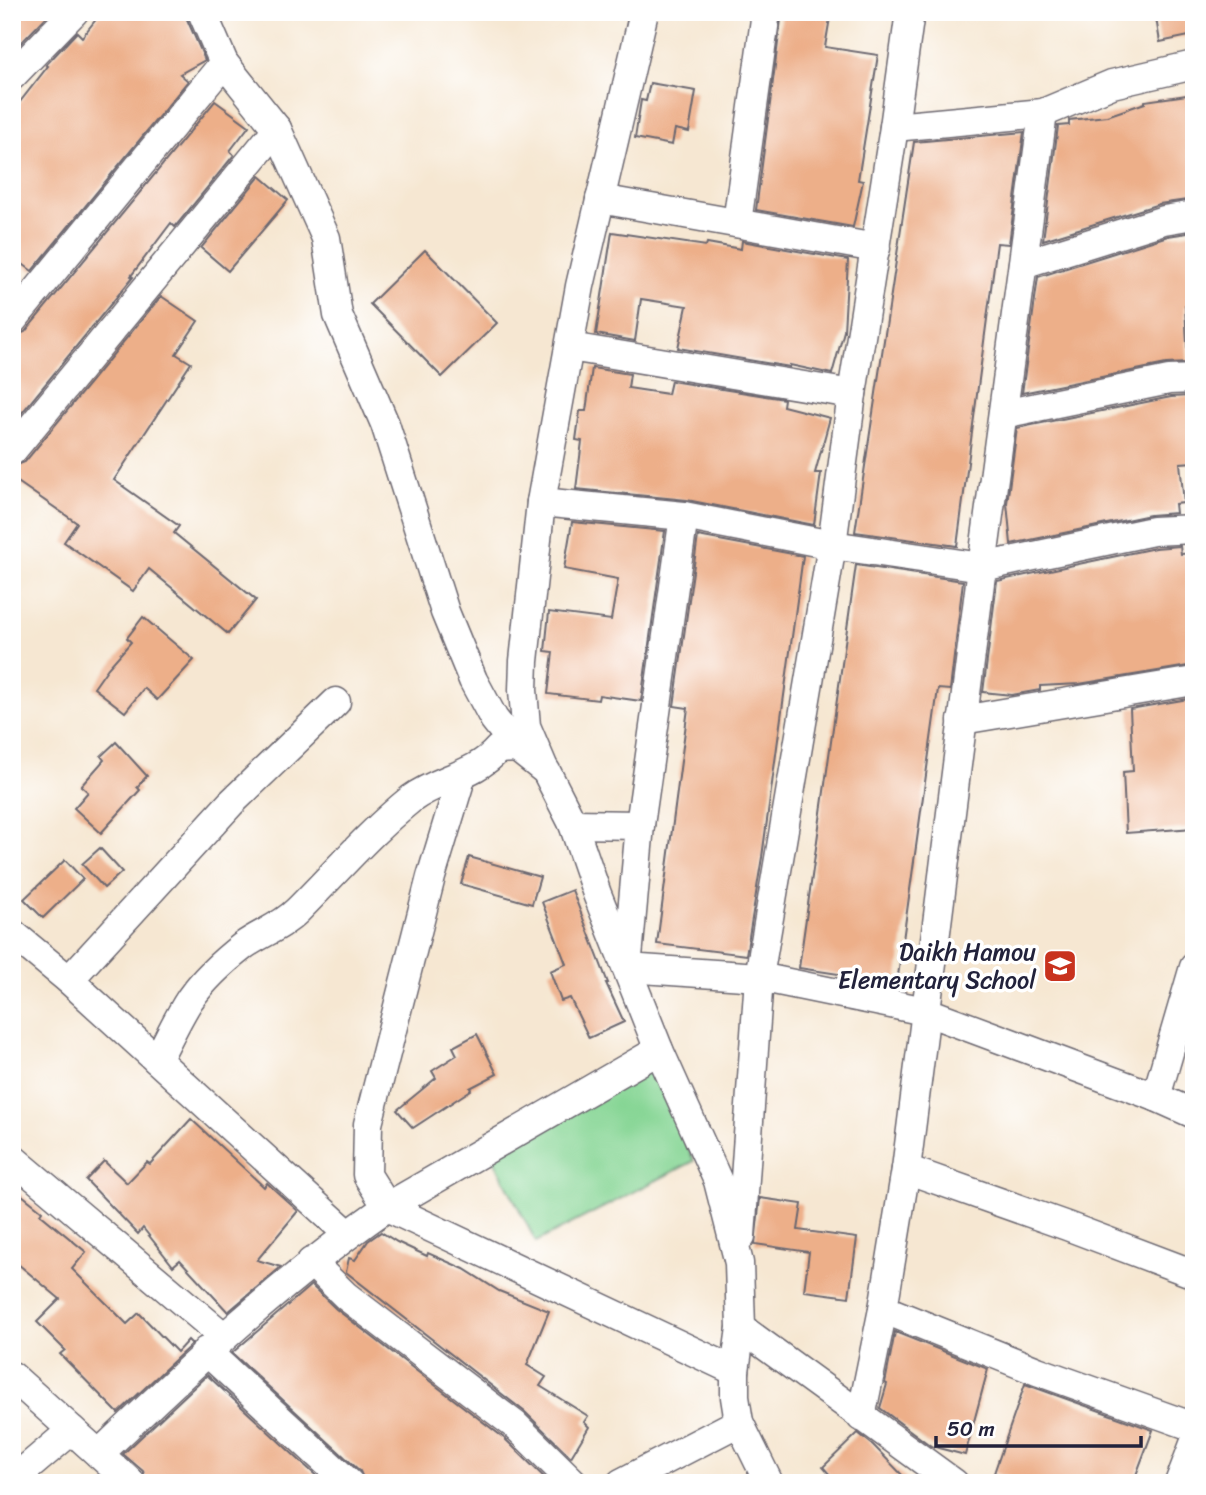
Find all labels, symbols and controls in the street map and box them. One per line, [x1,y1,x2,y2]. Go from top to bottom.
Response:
place label: Daikh Hamou Elementary School [838,931,1037,1001]
school or university icon: Daikh Hamou Elementary School [1041,947,1079,985]
scale bar [936,1404,1141,1448]
text: 50 m [947,1410,995,1448]

